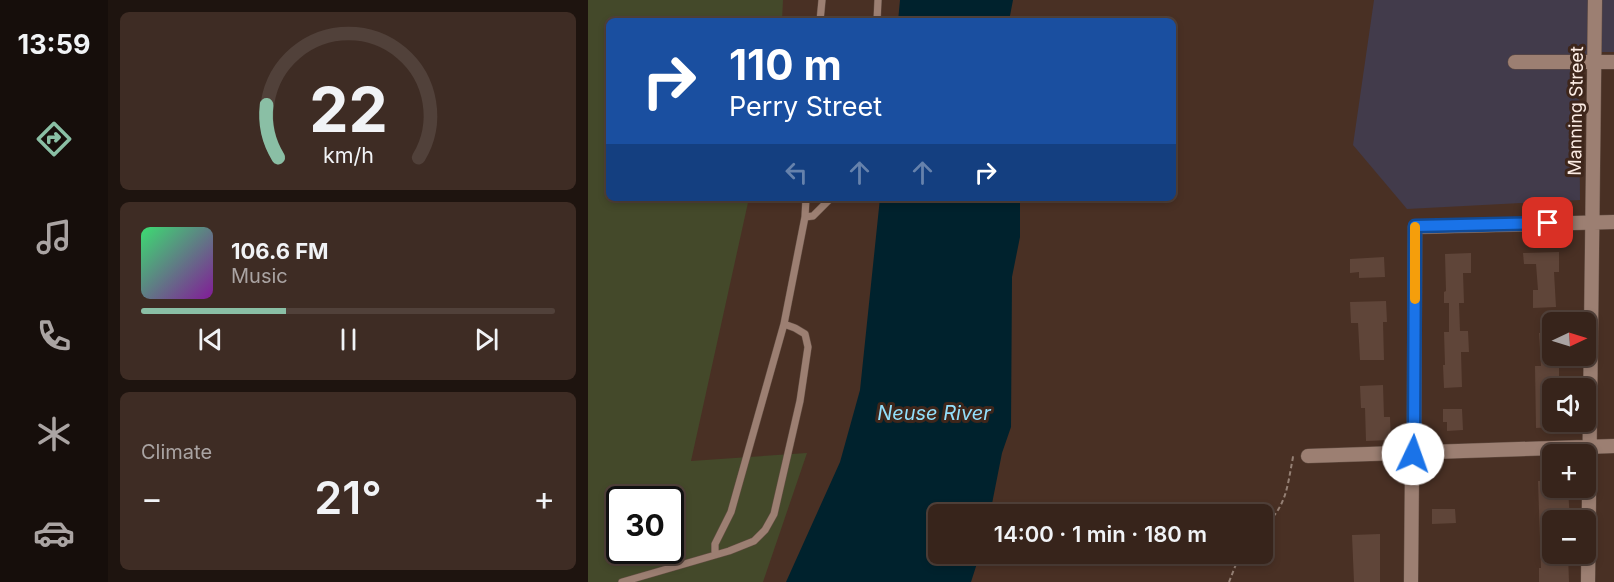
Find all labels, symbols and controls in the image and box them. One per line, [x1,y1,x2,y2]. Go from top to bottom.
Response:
text: 13:59 [18,28,90,61]
text: 110 m [729,39,842,90]
icon: right [630,42,708,120]
street label: Manning Street [1564,46,1587,176]
text: 22 [309,72,387,147]
text: Perry Street [729,90,882,123]
icon: directions [33,118,75,160]
text: km/h [323,142,373,168]
icon: left [780,156,813,189]
icon: ahead [843,156,876,189]
icon: ahead [906,156,939,189]
icon: right [969,156,1002,189]
pin [1522,197,1573,248]
icon: arrive [1531,206,1564,239]
icon: music [33,216,75,258]
text: 106.6 FM [231,238,329,264]
text: Music [231,264,288,288]
north arrow [1542,312,1596,366]
map controls [1542,312,1596,564]
icon: phone [33,315,75,357]
icon: previous [194,323,227,356]
icon: pause [332,323,365,356]
icon: next [470,323,503,356]
button: sound [1542,378,1596,432]
water label: Neuse River [877,401,991,425]
icon: climate [33,413,75,455]
position arrow [1381,422,1445,486]
text: Climate [141,440,212,464]
button: + [1542,444,1596,498]
text: 21° [314,470,382,525]
text: − [141,478,163,518]
text: + [533,478,555,518]
speed limit sign: 30 [606,486,684,564]
button: − [1542,510,1596,564]
icon: car [33,512,75,554]
text: 14:00 · 1 min · 180 m [994,521,1207,547]

